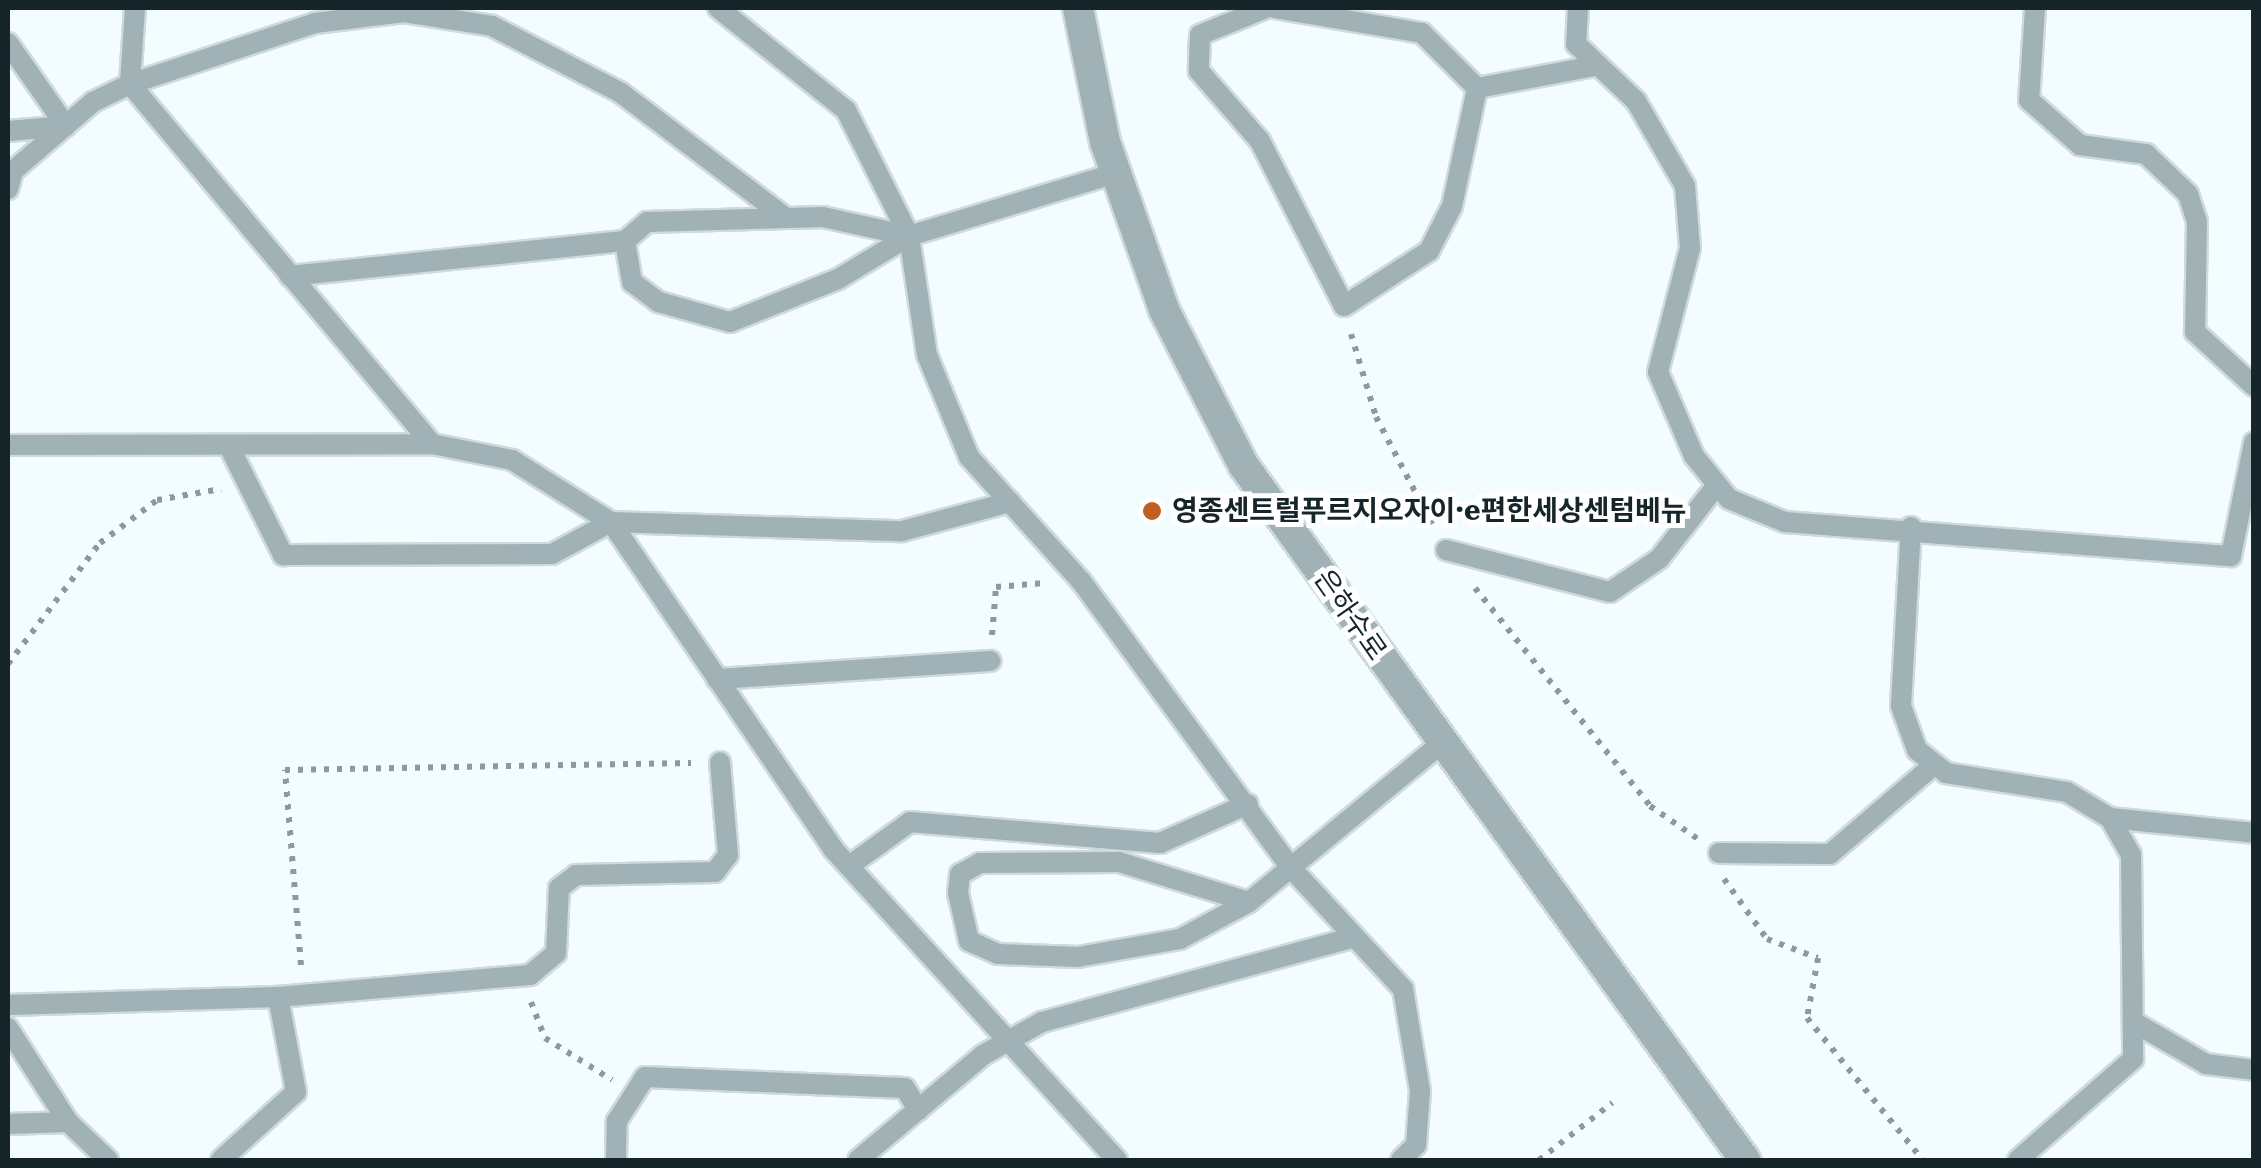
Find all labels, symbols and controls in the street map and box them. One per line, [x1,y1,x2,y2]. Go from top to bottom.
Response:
place label: 영종센트럴푸르지오자이·e편한세상센텀베뉴 [1172,494,1687,528]
marker: 영종센트럴푸르지오자이·e편한세상센텀베뉴 [1141,500,1163,522]
street label: 은하수로 [1307,563,1393,667]

